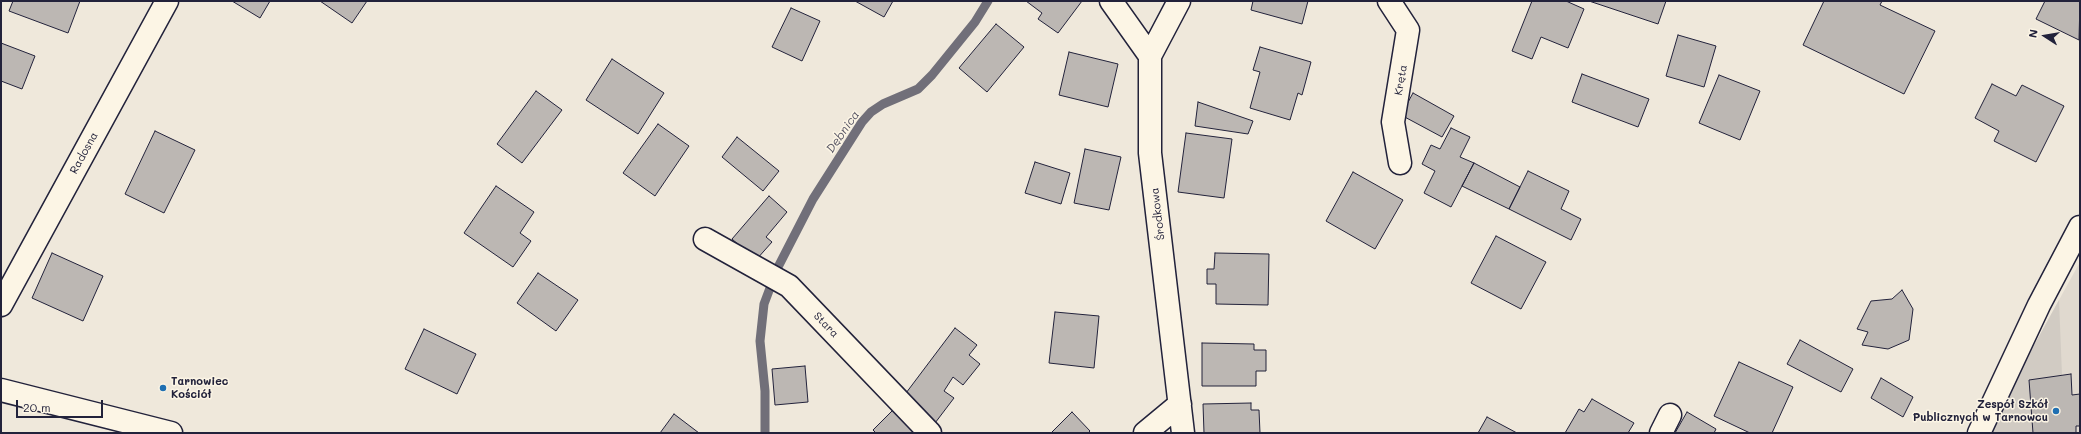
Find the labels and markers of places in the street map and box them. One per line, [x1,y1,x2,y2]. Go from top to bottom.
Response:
place label: Tarnowiec Kościół [171,375,228,401]
marker: Tarnowiec Kościół [158,383,168,393]
place label: Zespół Szkół Publicznych w Tarnowcu [1913,398,2048,424]
marker: Zespół Szkół Publicznych w Tarnowcu [2051,406,2061,416]

